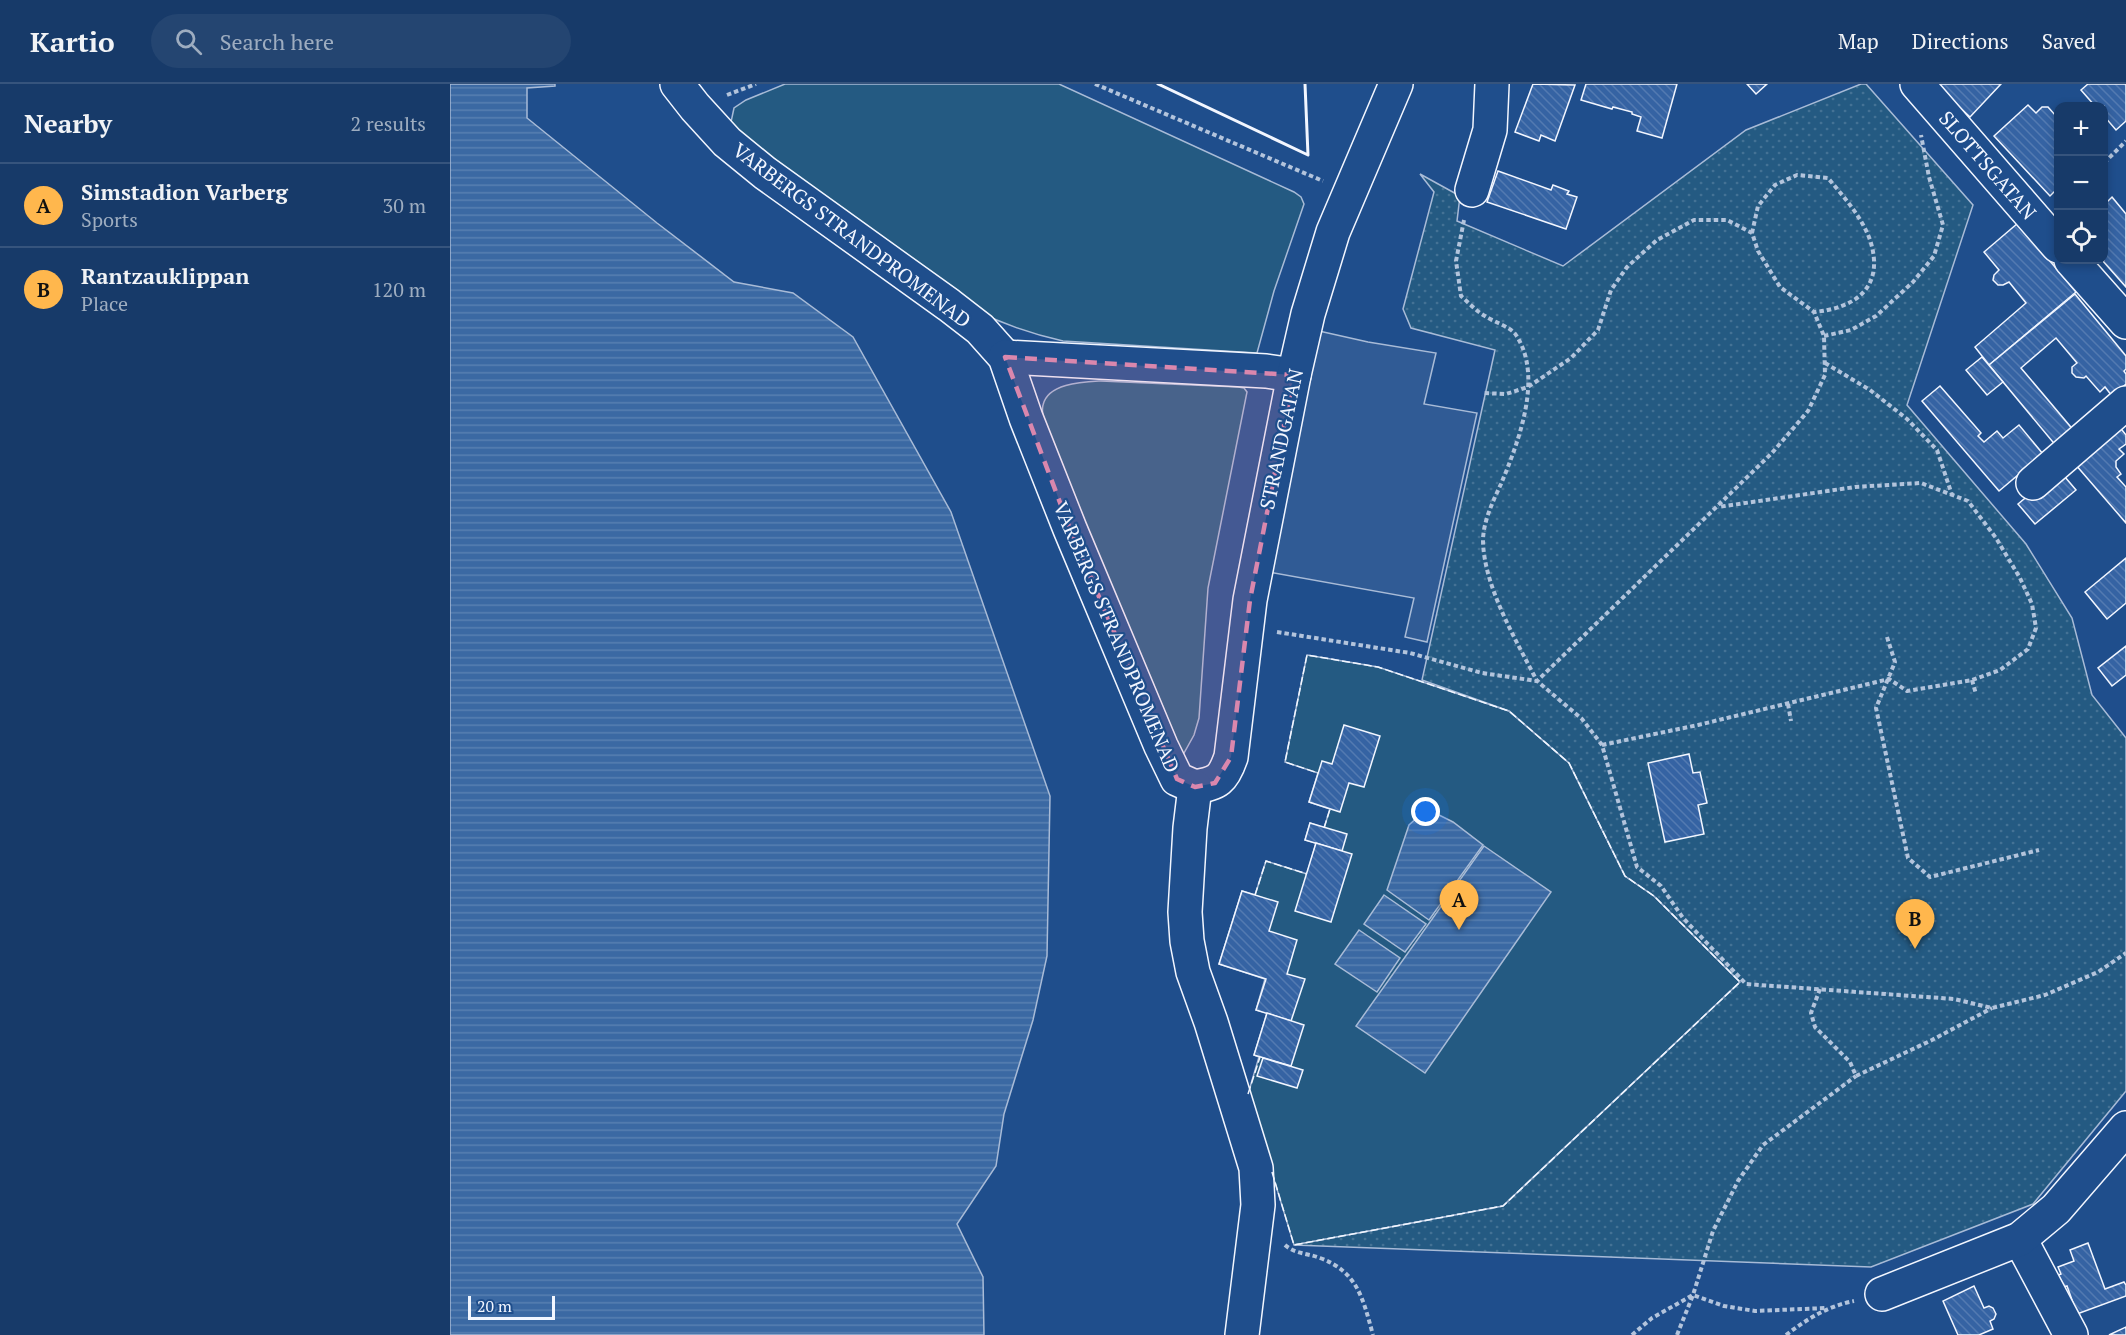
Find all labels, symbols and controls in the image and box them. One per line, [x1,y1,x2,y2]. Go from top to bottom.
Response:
search box [151,14,571,68]
text: Kartio [30,23,115,60]
icon: search [172,25,205,58]
text: Search here [220,27,334,56]
text: Map [1838,27,1879,55]
text: Directions [1912,27,2009,55]
text: Saved [2042,27,2096,55]
map controls [2054,102,2108,264]
button: + [2054,102,2108,156]
street label: SLOTTSGATAN [1933,105,2043,225]
text: Nearby [24,106,112,140]
text: 2 results [351,110,426,137]
street label: VARBERGS STRANDPROMENAD [727,136,977,334]
button: − [2054,156,2108,210]
text: Simstadion Varberg [81,177,288,206]
text: A [36,192,51,219]
text: 30 m [383,192,426,219]
text: Sports [81,206,138,233]
button: locate [2054,210,2108,264]
text: Rantzauklippan [81,261,249,290]
text: B [37,276,50,303]
text: 120 m [372,276,426,303]
text: Place [81,290,128,317]
street label: STRANDGATAN [1253,366,1309,512]
street label: VARBERGS STRANDPROMENAD [1048,497,1186,777]
your location [1411,797,1440,826]
pin: A [1440,880,1478,930]
pin: B [1896,900,1934,949]
scale bar [468,1293,555,1320]
text: 20 m [477,1295,512,1317]

